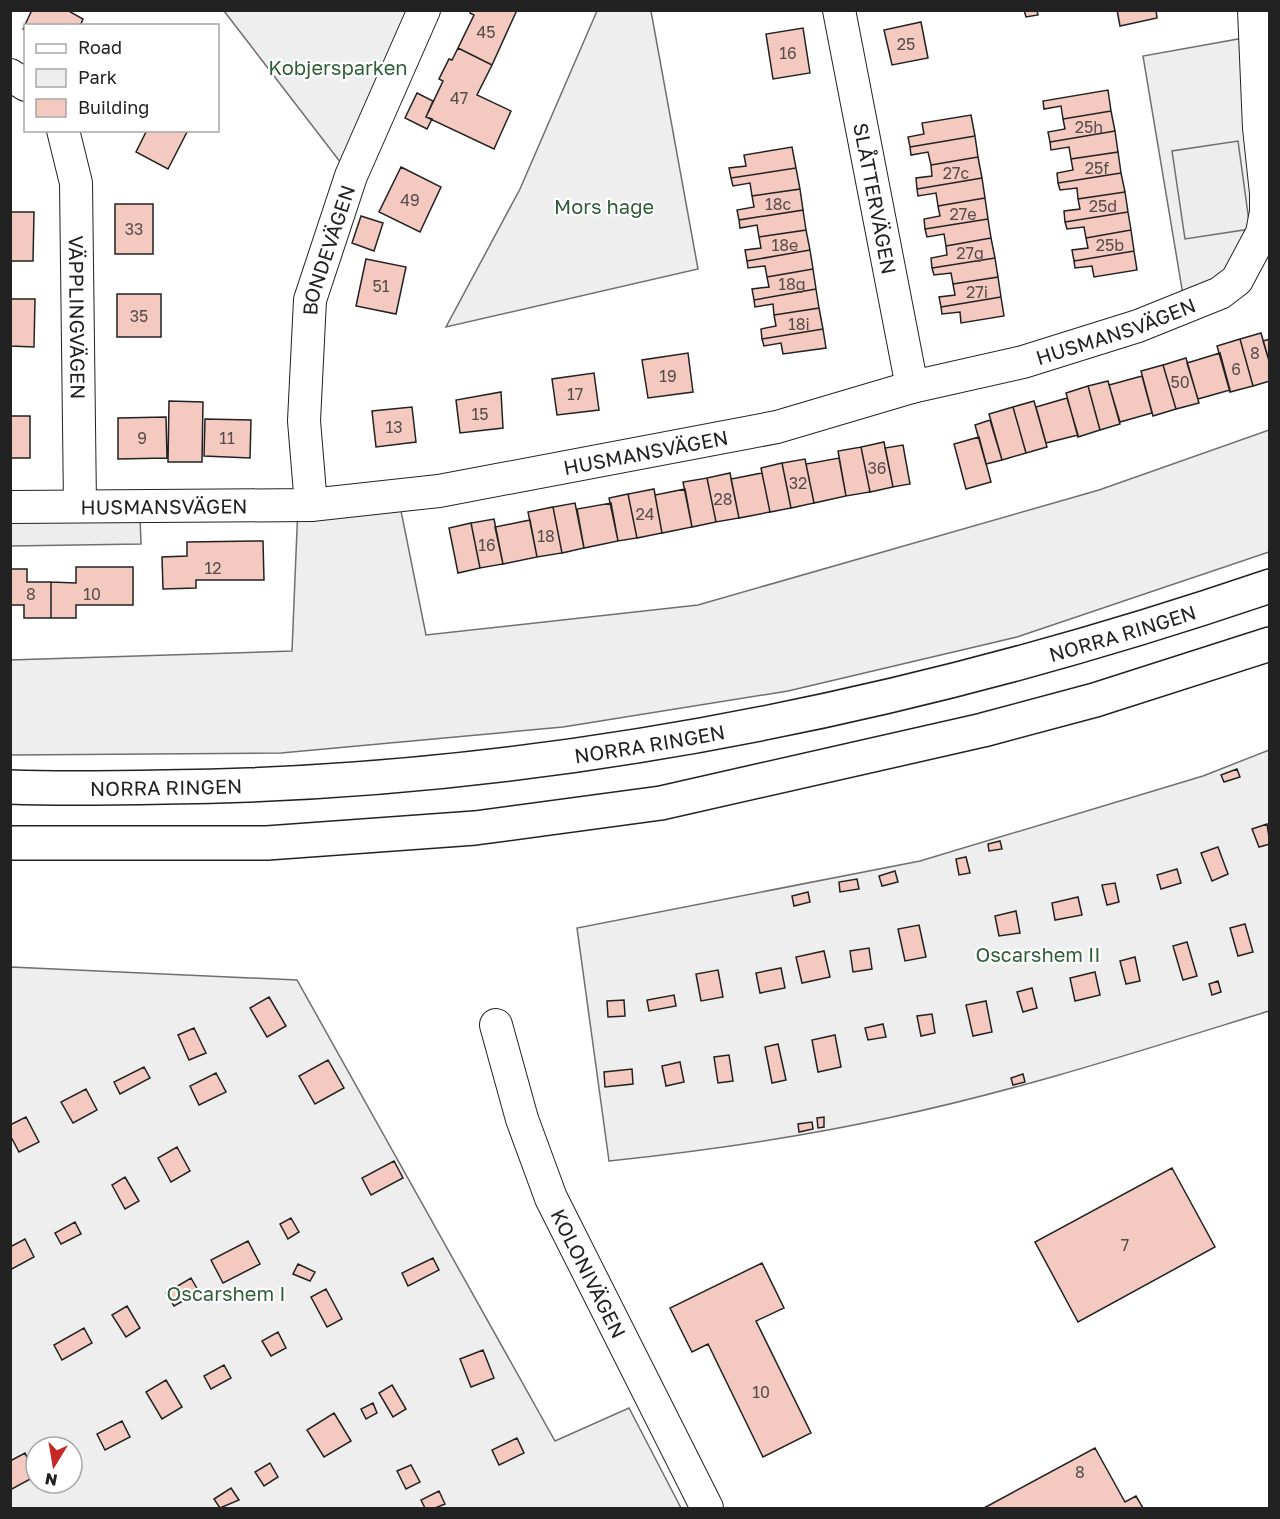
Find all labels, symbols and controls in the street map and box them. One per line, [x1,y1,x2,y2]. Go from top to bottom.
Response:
house number: 45 [476,22,496,42]
legend [24,24,219,132]
house number: 25 [897,34,915,54]
text: Road [78,36,122,58]
house number: 16 [779,43,797,63]
park label: Kobjersparken [268,55,408,79]
text: Park [78,66,117,88]
house number: 47 [450,88,468,108]
text: Building [78,96,149,118]
house number: 25h [1075,117,1103,137]
street label: SLÅTTERVÄGEN [849,121,902,276]
house number: 25f [1085,158,1109,178]
house number: 27c [943,163,970,183]
street label: BONDEVÄGEN [297,182,359,316]
house number: 49 [400,190,420,210]
park label: Mors hage [554,194,654,218]
house number: 18c [765,194,791,214]
house number: 25d [1089,196,1117,216]
house number: 27e [949,204,977,224]
house number: 33 [125,219,143,239]
street label: VÄPPLINGVÄGEN [65,235,91,400]
house number: 18e [772,235,798,255]
house number: 25b [1096,235,1124,255]
house number: 27g [956,243,984,263]
house number: 18g [778,274,806,294]
house number: 51 [372,276,390,296]
house number: 27i [966,282,988,302]
street label: HUSMANSVÄGEN [1033,292,1199,369]
house number: 35 [130,306,148,326]
house number: 18i [788,314,810,334]
house number: 8 [1250,343,1260,363]
house number: 6 [1231,359,1241,379]
house number: 19 [659,366,677,386]
house number: 50 [1170,372,1190,392]
house number: 17 [567,384,583,404]
house number: 15 [471,404,489,424]
house number: 13 [385,417,403,437]
street label: HUSMANSVÄGEN [561,425,730,479]
house number: 9 [137,428,147,448]
house number: 11 [219,428,235,448]
house number: 36 [867,458,887,478]
house number: 32 [789,473,807,493]
house number: 28 [713,489,733,509]
street label: HUSMANSVÄGEN [80,493,248,519]
house number: 24 [635,504,655,524]
house number: 18 [537,526,555,546]
house number: 16 [478,535,496,555]
house number: 12 [204,558,222,578]
house number: 8 [26,584,36,604]
house number: 10 [83,584,101,604]
street label: NORRA RINGEN [1046,599,1199,666]
street label: NORRA RINGEN [573,719,727,767]
street label: NORRA RINGEN [90,773,242,800]
park label: Oscarshem II [975,942,1101,966]
street label: KOLONIVÄGEN [546,1205,631,1342]
house number: 7 [1121,1235,1129,1255]
park label: Oscarshem I [167,1281,285,1305]
house number: 10 [752,1382,770,1402]
north arrow [24,1435,84,1495]
house number: 8 [1075,1462,1085,1482]
text: N [43,1469,59,1491]

